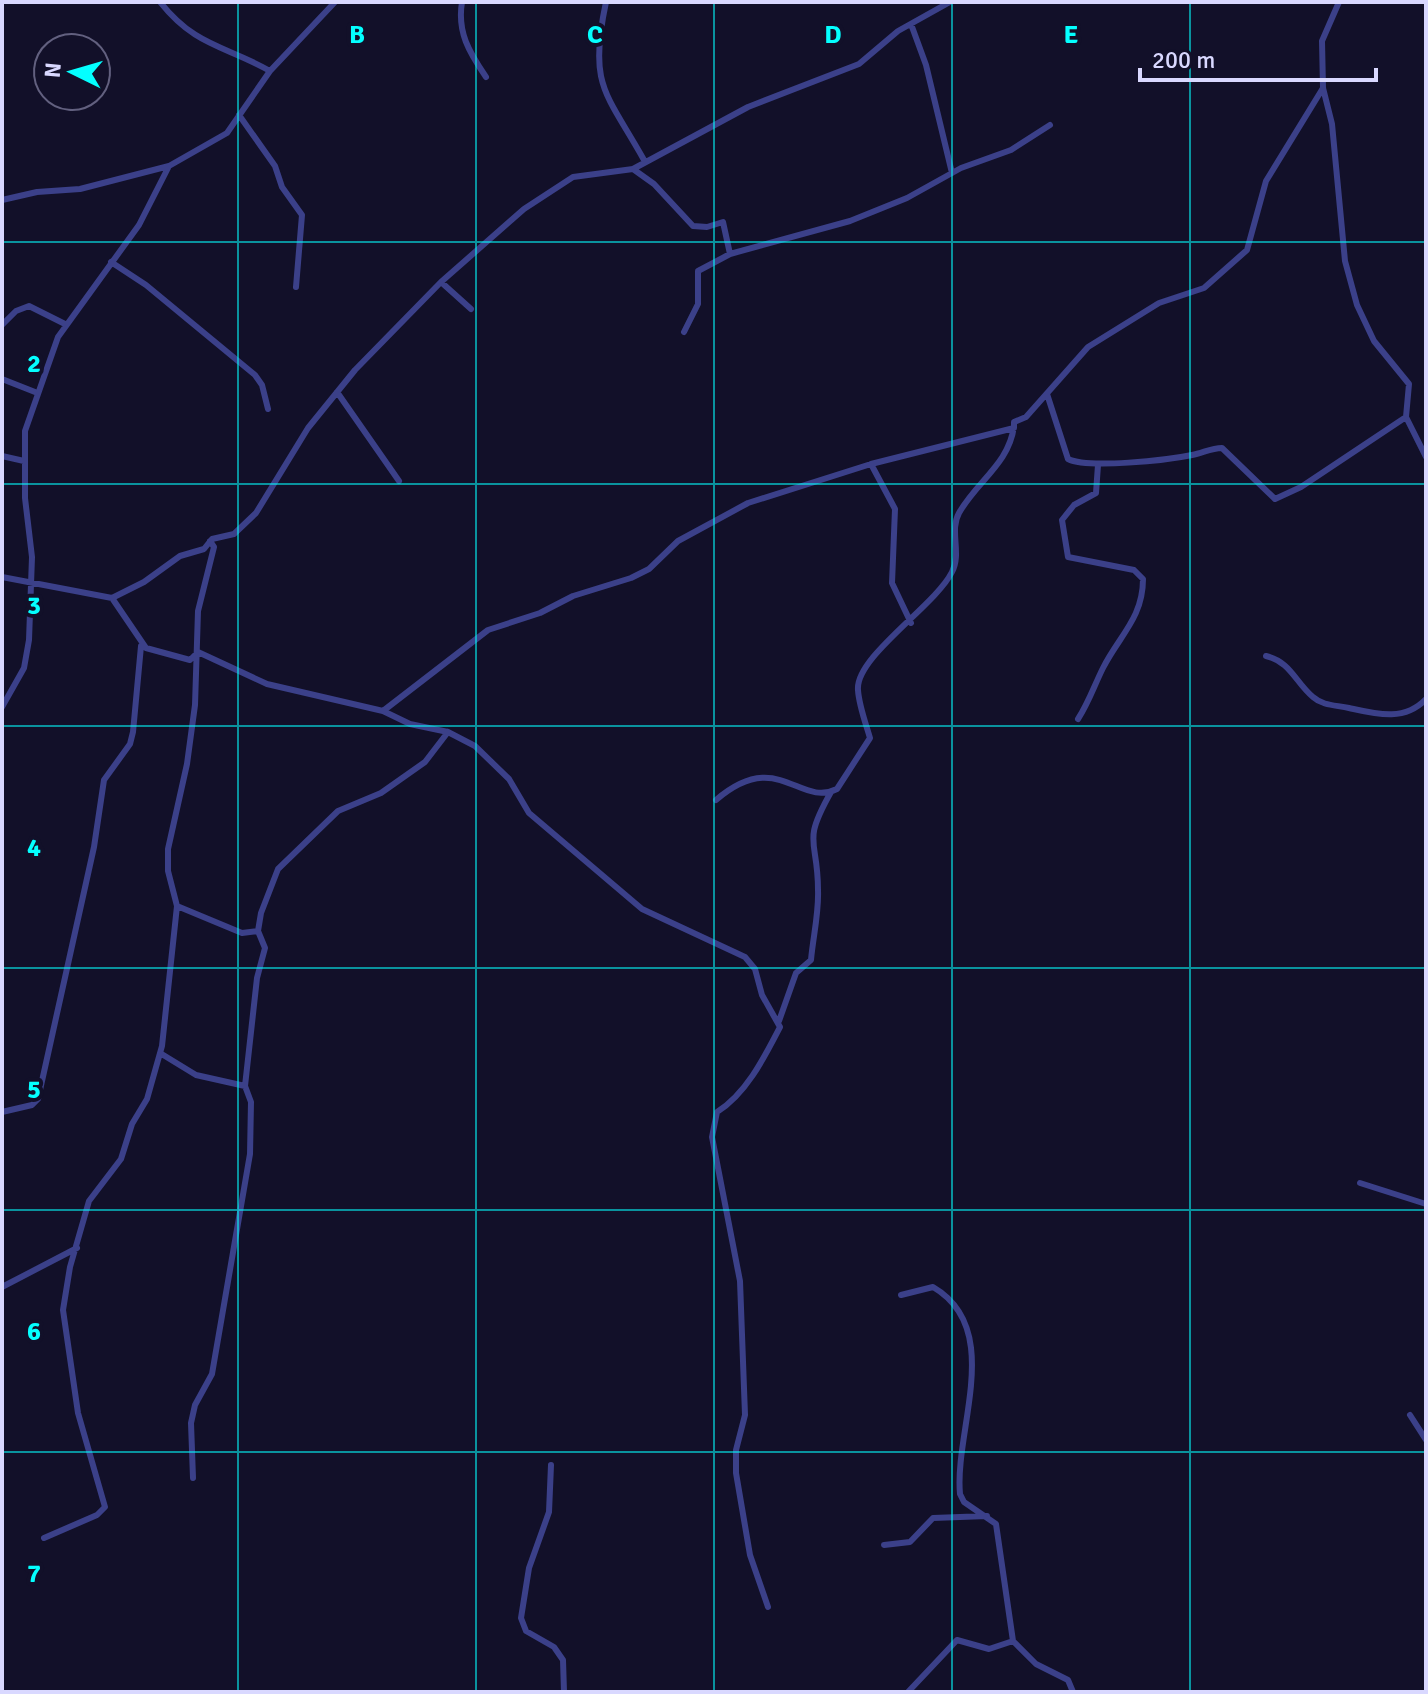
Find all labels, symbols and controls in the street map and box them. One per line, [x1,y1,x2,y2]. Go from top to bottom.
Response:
text: B [349,19,365,51]
text: C [587,19,603,51]
text: D [824,19,842,51]
text: E [1064,19,1078,51]
north arrow [32,32,112,112]
scale bar [1140,32,1376,82]
text: 200 m [1152,45,1215,75]
text: N [38,61,67,79]
text: 2 [27,348,41,380]
text: 3 [27,590,41,622]
text: 4 [27,832,41,864]
text: 5 [27,1074,41,1106]
text: 6 [27,1316,41,1348]
text: 7 [27,1558,41,1590]

